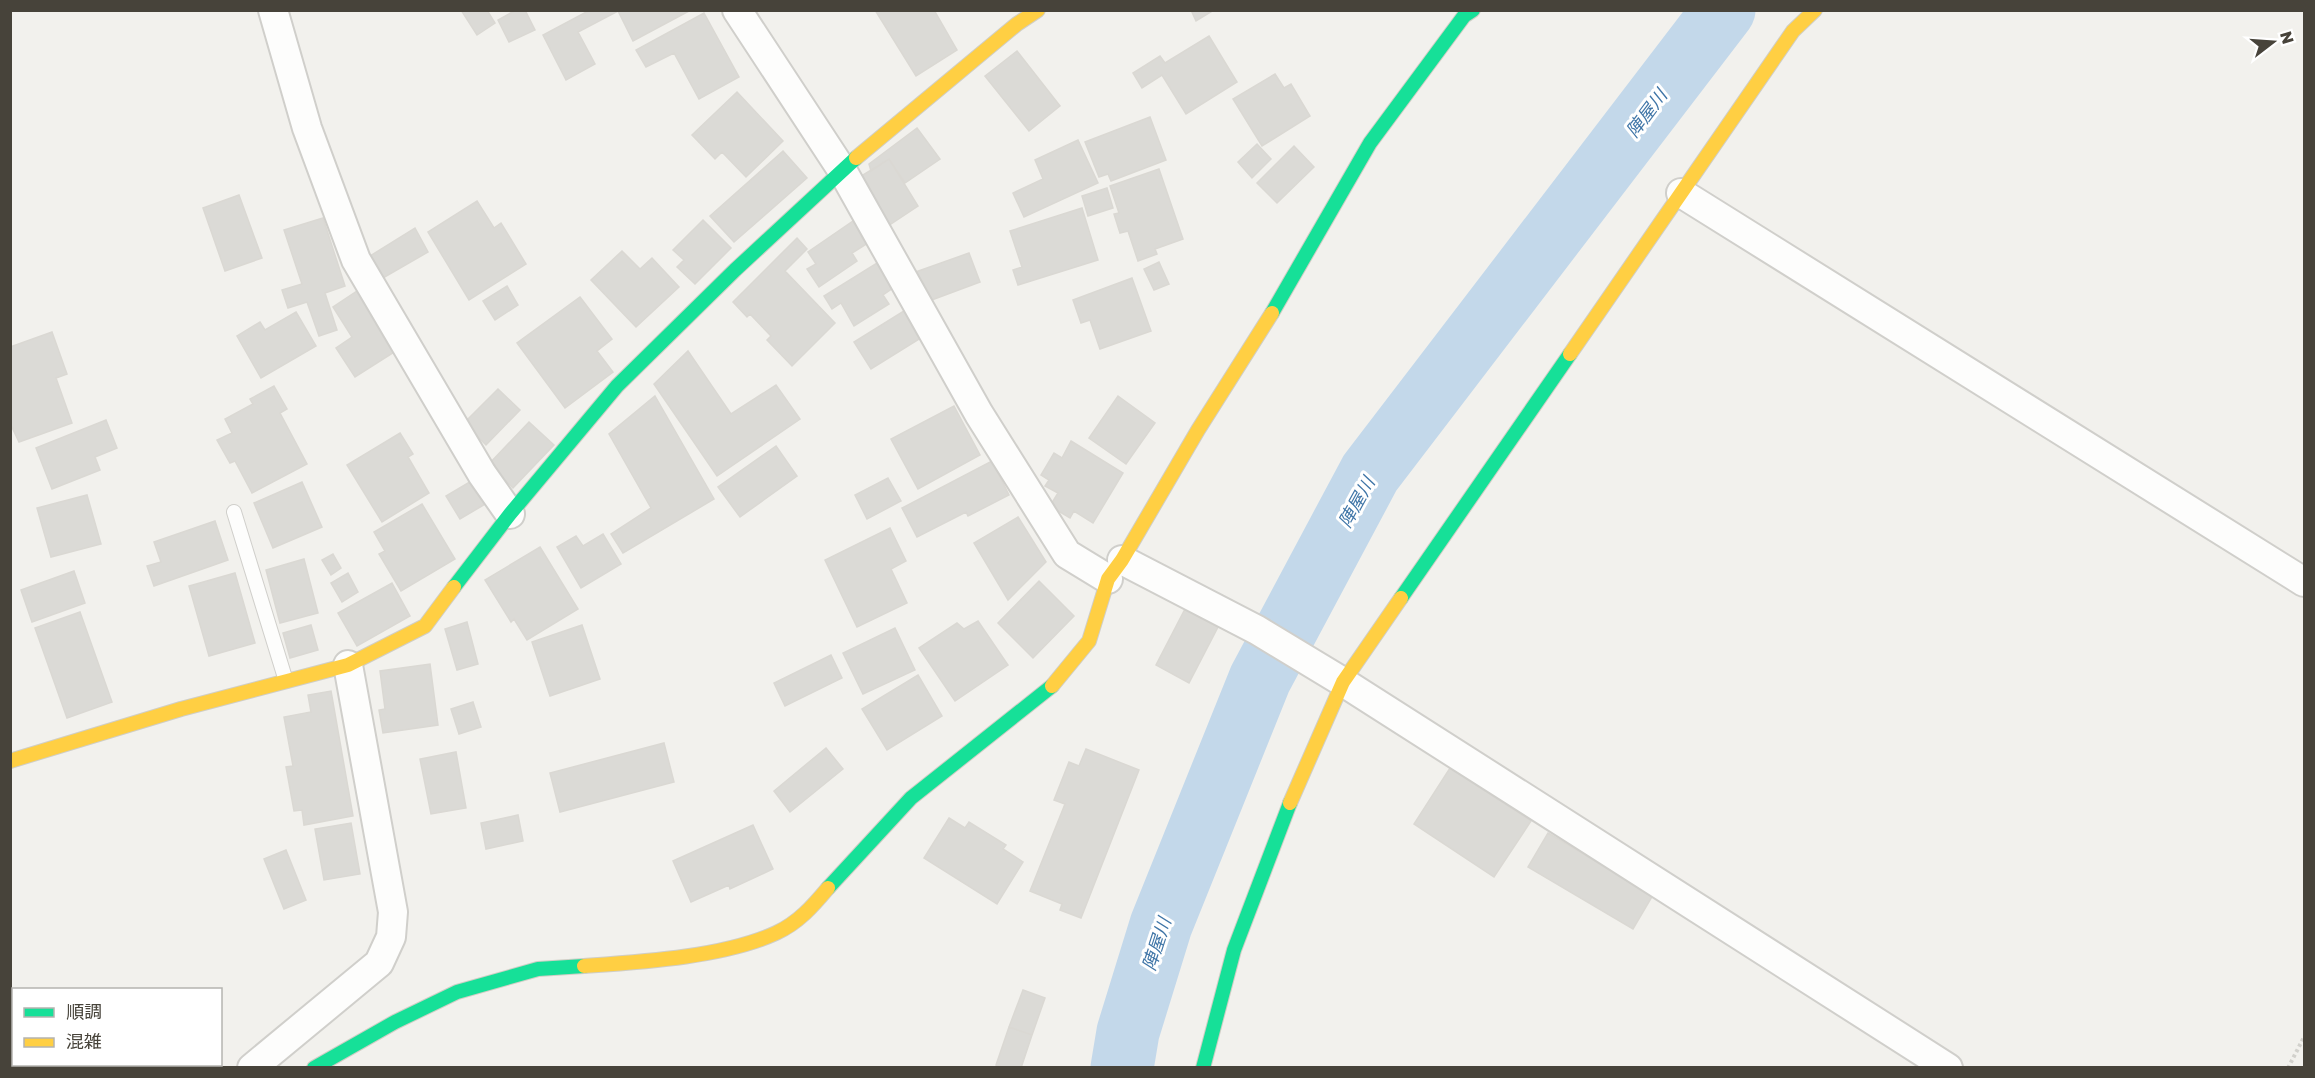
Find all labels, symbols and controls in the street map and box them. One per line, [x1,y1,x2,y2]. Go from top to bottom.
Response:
north arrow [2243,12,2303,72]
text: N [2276,29,2299,46]
water label: 陣屋川 [1621,83,1672,141]
water label: 陣屋川 [1333,471,1380,531]
water label: 陣屋川 [1137,913,1175,973]
legend [12,988,222,1066]
text: 順調 [66,1000,102,1022]
text: 混雑 [66,1030,102,1052]

